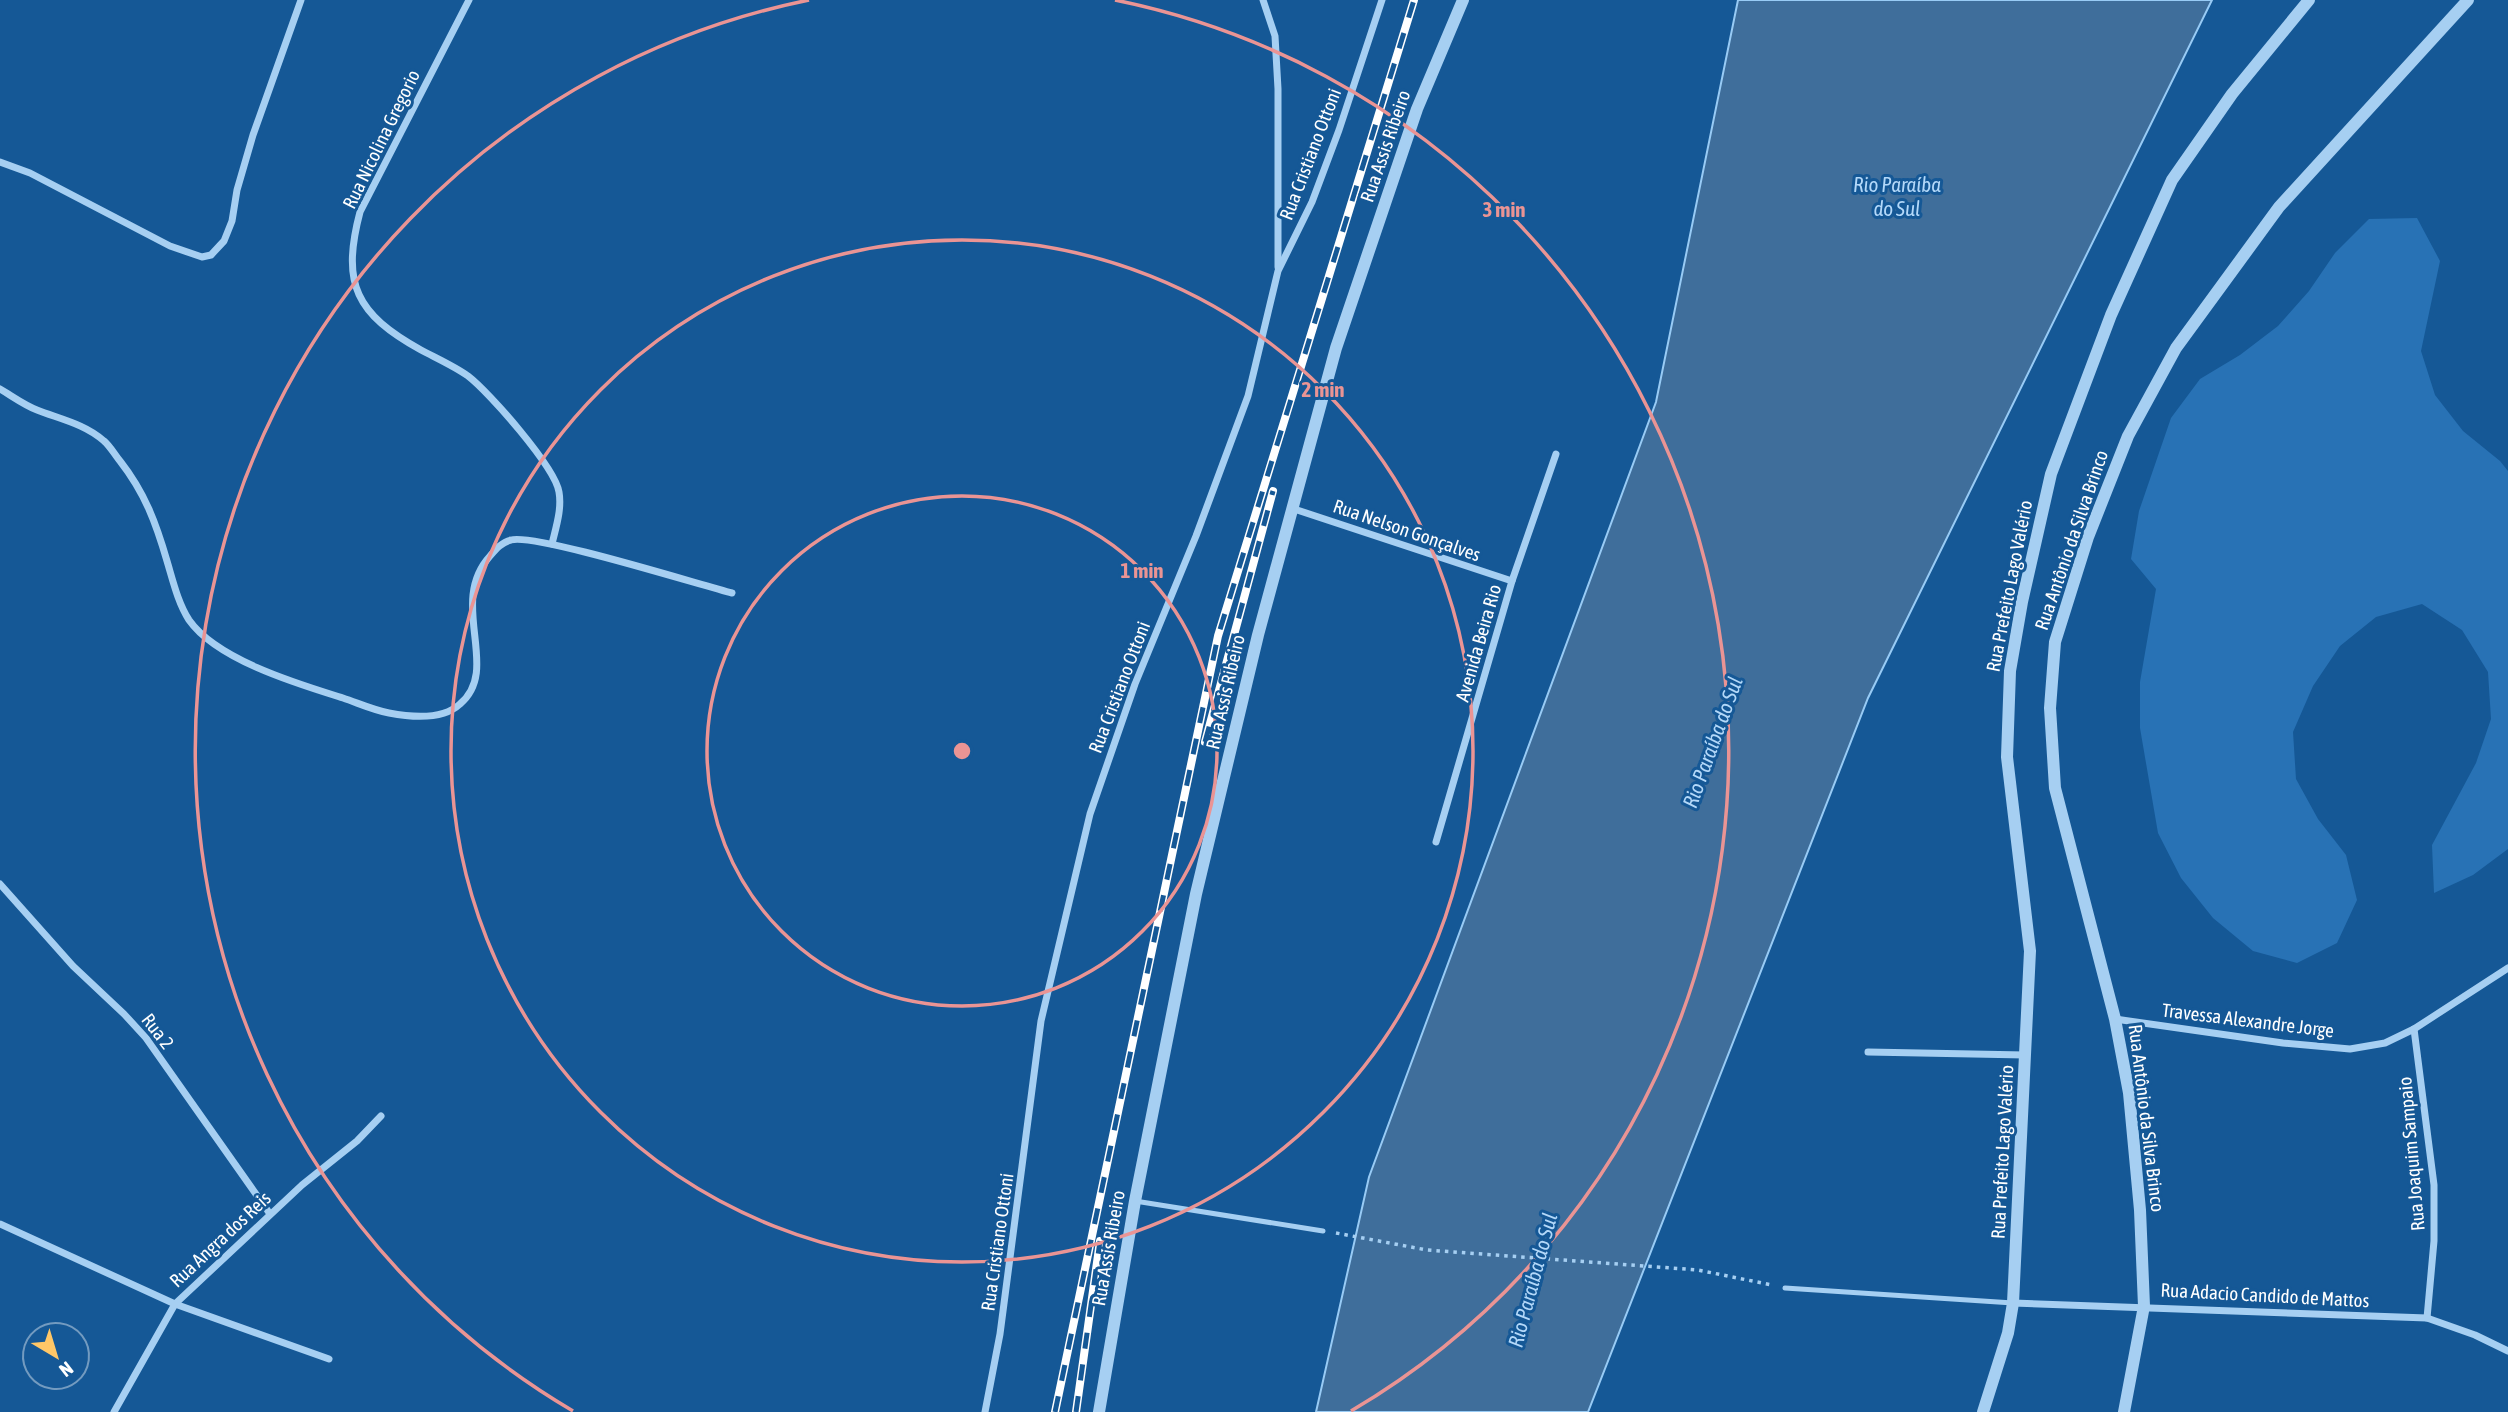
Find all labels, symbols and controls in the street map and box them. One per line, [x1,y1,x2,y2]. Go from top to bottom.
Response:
street label: Rua Nicolina Gregorio [338,66,424,212]
street label: Rua Cristiano Ottoni [1275,85,1345,223]
street label: Rua Assis Ribeiro [1356,87,1414,205]
water label: Rio Paraíba do Sul [1853,172,1941,220]
text: 3 min [1483,197,1525,221]
text: 2 min [1302,377,1344,401]
street label: Rua Antônio da Silva Brinco [2030,447,2112,633]
street label: Rua Nelson Gonçalves [1330,494,1484,566]
street label: Rua Prefeito Lago Valério [1982,498,2036,674]
text: 1 min [1121,558,1163,582]
street label: Avenida Beira Rio [1451,582,1505,704]
street label: Rua Cristiano Ottoni [1084,618,1154,756]
street label: Rua Assis Ribeiro [1201,632,1249,751]
water label: Rio Paraíba do Sul [1677,673,1747,811]
centre of rings [950,739,974,763]
street label: Travessa Alexandre Jorge [2161,999,2335,1041]
street label: Rua 2 [137,1009,179,1053]
street label: Rua Antônio da Silva Brinco [2125,1023,2169,1213]
street label: Rua Prefeito Lago Valério [1986,1064,2018,1240]
street label: Rua Joaquim Sampaio [2393,1076,2429,1232]
street label: Rua Cristiano Ottoni [976,1172,1018,1312]
street label: Rua Angra dos Reis [165,1186,275,1291]
street label: Rua Assis Ribeiro [1087,1188,1129,1307]
water label: Rio Paraíba do Sul [1503,1210,1561,1350]
street label: Rua Adacio Candido de Mattos [2160,1279,2370,1311]
north arrow [21,1321,91,1391]
text: N [55,1357,78,1382]

